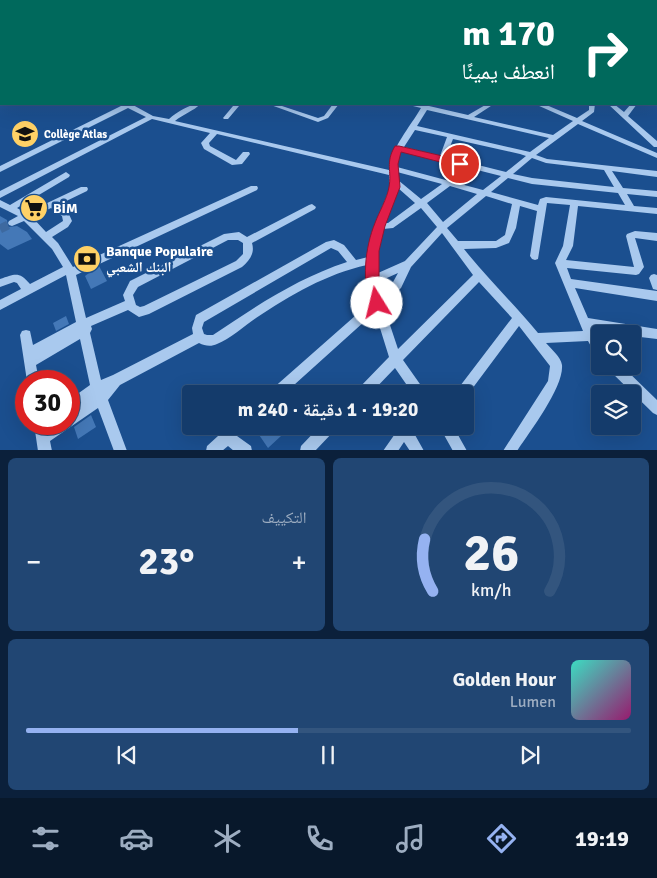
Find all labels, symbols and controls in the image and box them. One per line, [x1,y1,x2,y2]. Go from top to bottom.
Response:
text: 170 m [462,12,555,55]
icon: right [573,20,638,85]
text: انعطف يمينًا [461,58,555,85]
school or university icon: Collège Atlas [10,119,40,149]
place label: Collège Atlas [44,128,107,141]
pin [439,143,481,185]
icon: arrive [446,150,474,178]
supermarket icon: BİM [19,193,49,223]
place label: BİM [53,200,78,217]
place label: Banque Populaire البنك الشعبي [106,243,213,278]
bank icon: Banque Populaire البنك الشعبي [72,244,102,274]
position arrow [350,276,402,328]
map controls [591,325,641,435]
button: search [591,325,641,375]
speed limit sign: 30 [15,370,80,435]
button: layers [591,385,641,435]
text: 19:20 · 1 دقيقة · 240 m [238,398,418,422]
text: التكييف [262,508,307,528]
text: 26 [463,521,519,585]
text: 23° [138,538,194,585]
text: − [26,545,41,579]
text: + [291,545,307,579]
text: km/h [471,579,511,601]
text: Golden Hour [453,668,556,692]
text: Lumen [510,692,556,712]
icon: previous [113,741,141,769]
icon: pause [314,741,342,769]
icon: next [516,741,544,769]
icon: filters [28,821,63,856]
icon: car [119,821,154,856]
icon: climate [210,821,245,856]
icon: phone [302,821,337,856]
icon: music [393,821,428,856]
icon: directions [484,821,519,856]
text: 19:19 [575,825,629,852]

